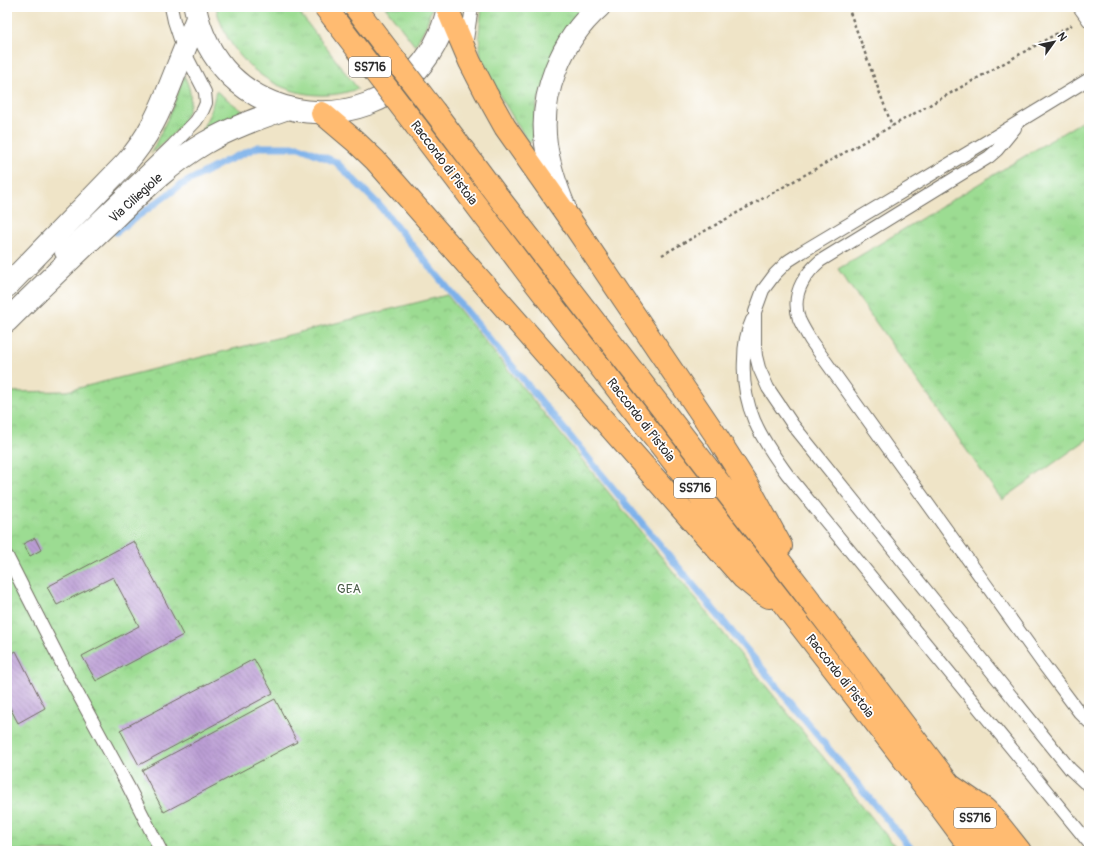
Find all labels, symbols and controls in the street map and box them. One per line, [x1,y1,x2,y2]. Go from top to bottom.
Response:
north arrow [1034,22,1074,62]
text: N [1054,30,1070,44]
road number: SS716 [349,57,391,77]
street label: Raccordo di Pistoia [407,118,481,208]
street label: Via Ciliegiole [106,169,166,226]
street label: Raccordo di Pistoia [603,375,679,465]
road number: SS716 [674,478,716,498]
park label: GEA [337,581,361,597]
street label: Raccordo di Pistoia [802,631,878,721]
road number: SS716 [954,808,996,828]

